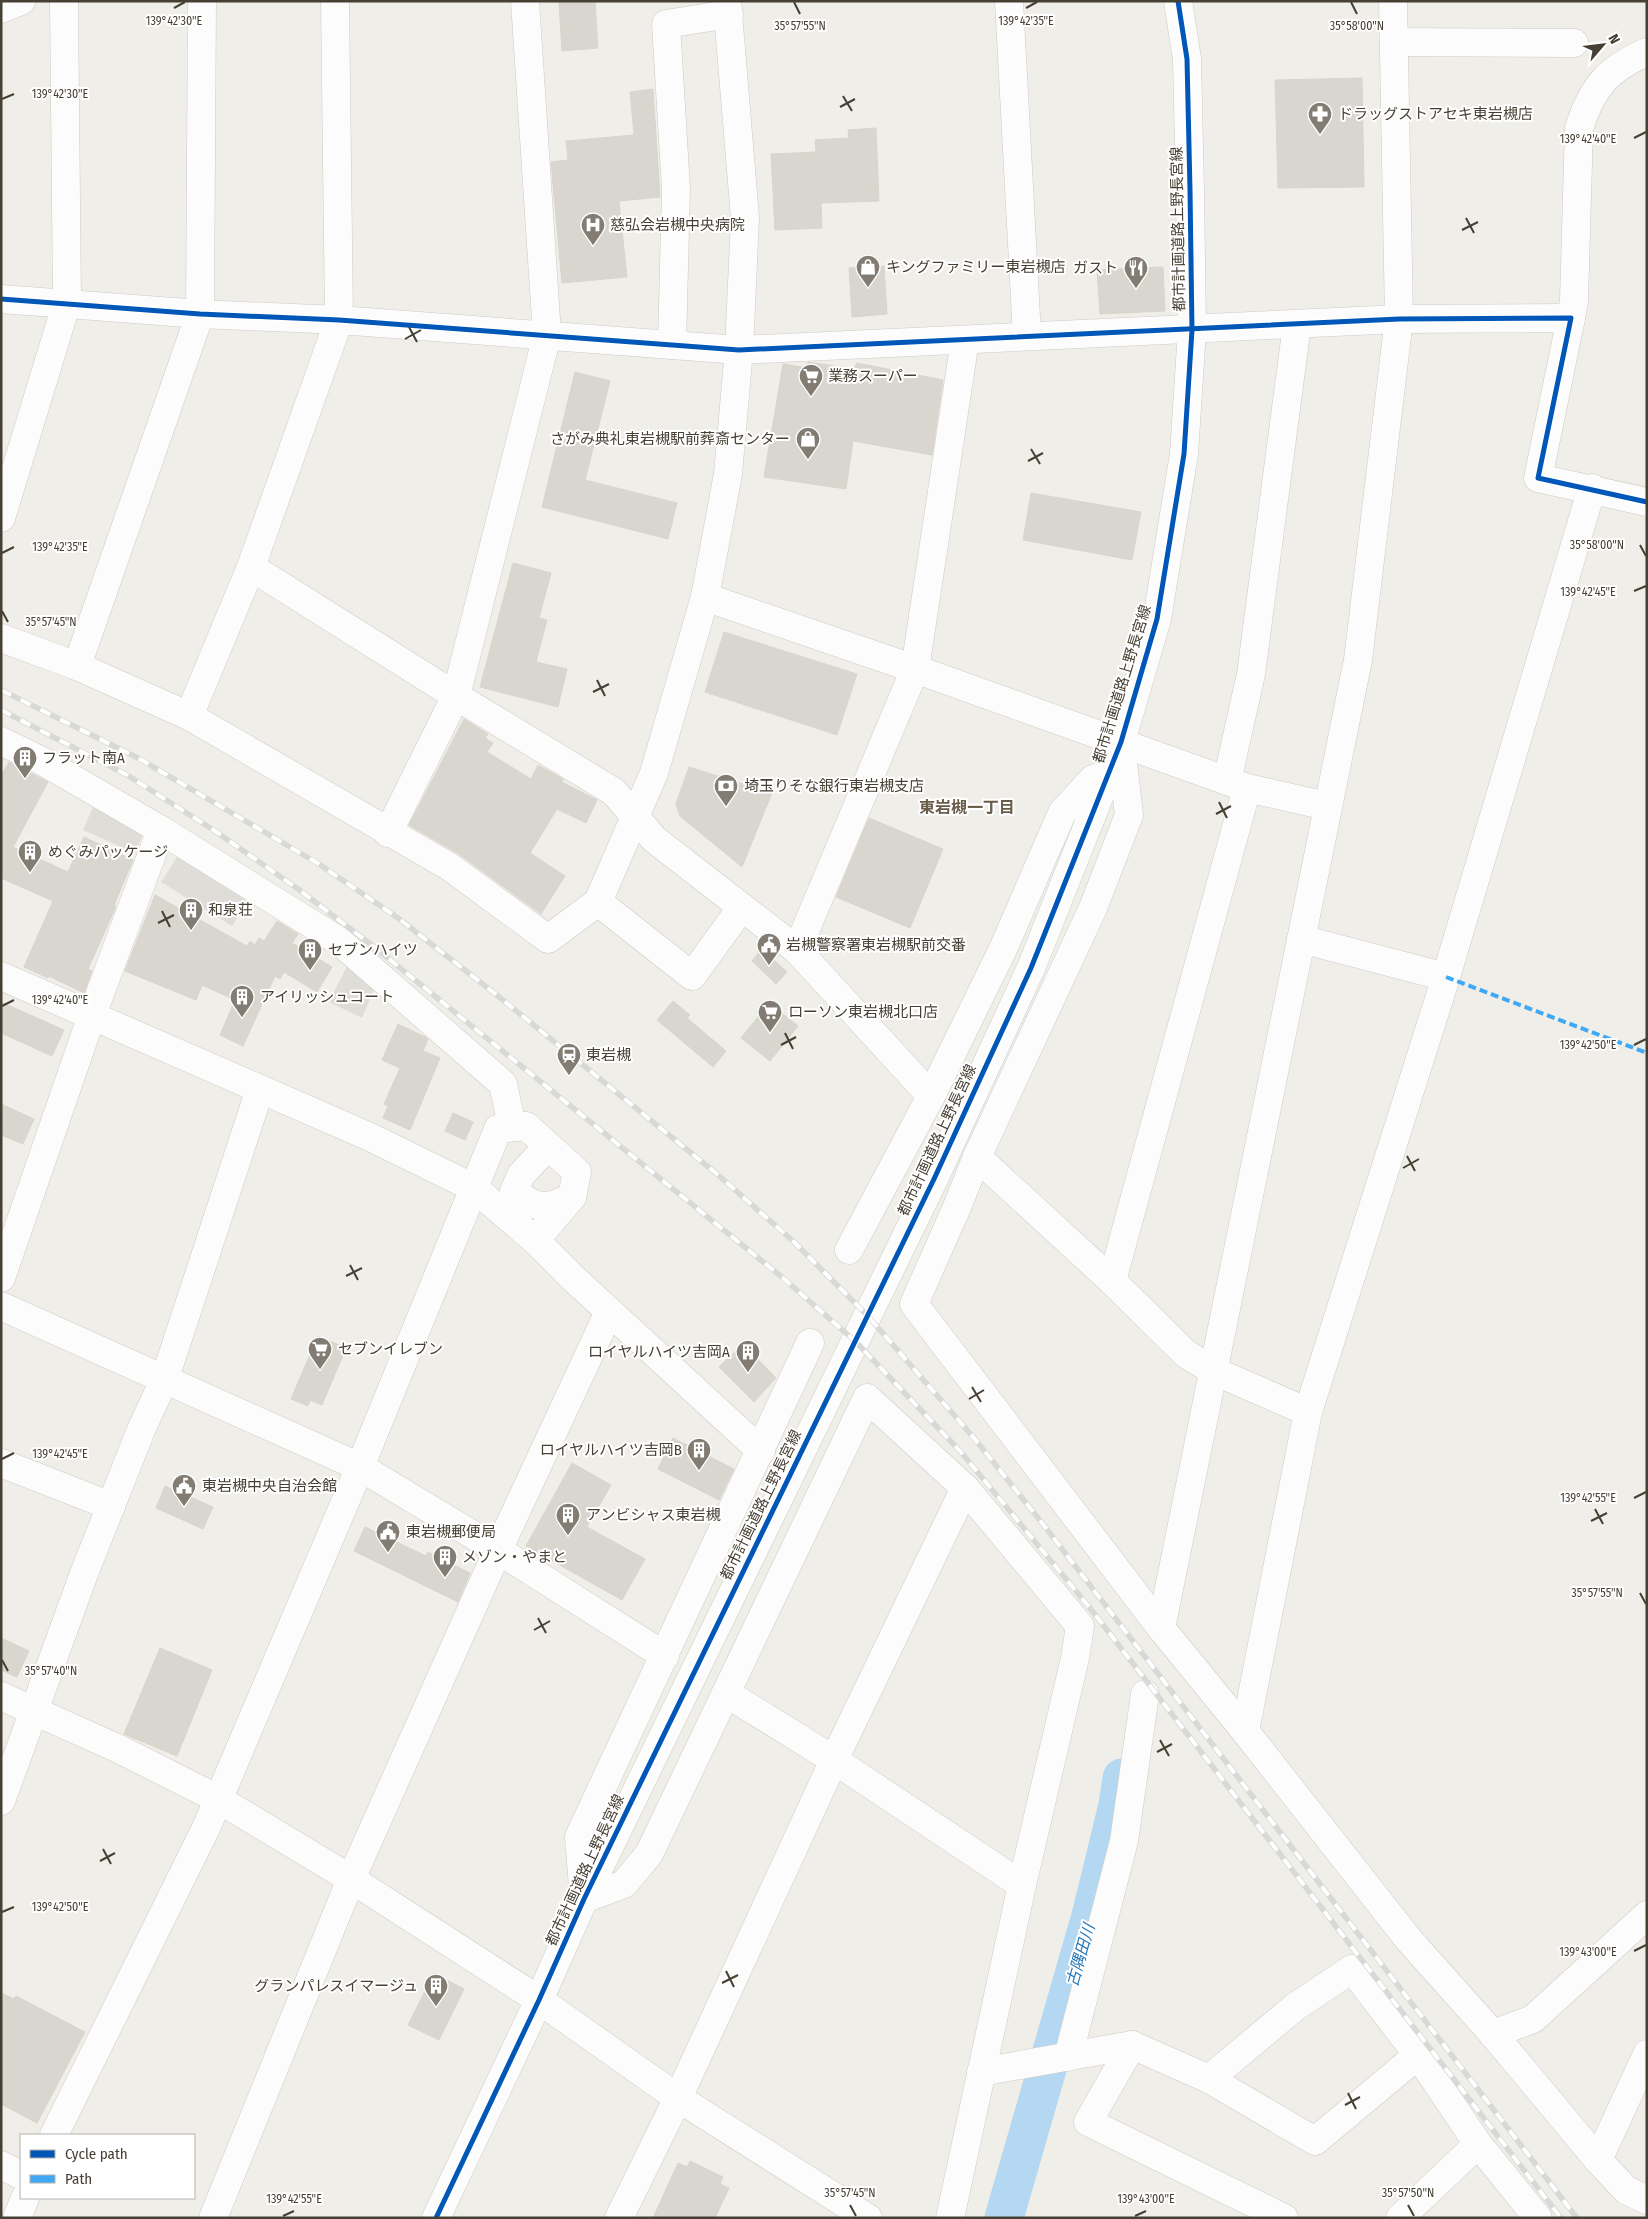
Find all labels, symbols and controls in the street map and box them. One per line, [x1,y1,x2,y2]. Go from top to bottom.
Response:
text: 139°42'30"E [146,14,203,28]
text: 139°42'35"E [998,14,1054,28]
text: 35°57'55"N [774,19,826,33]
text: 35°58'00"N [1330,19,1384,33]
north arrow [1578,20,1628,70]
text: N [1605,31,1624,47]
text: 139°42'30"E [32,87,89,101]
pharmacy icon: ドラッグストアセキ東岩槻店 [1307,101,1333,135]
place label: ドラッグストアセキ東岩槻店 [1338,105,1533,123]
text: 139°42'40"E [1560,132,1617,146]
street label: 都市計画道路上野長宮線 [1168,146,1188,312]
hospital icon: 慈弘会岩槻中央病院 [580,212,606,246]
place label: 慈弘会岩槻中央病院 [610,216,745,234]
shop icon: キングファミリー東岩槻店 [855,254,881,288]
restaurant icon: ガスト [1123,255,1149,289]
place label: キングファミリー東岩槻店 [886,258,1066,276]
place label: ガスト [1073,259,1118,277]
supermarket icon: 業務スーパー [798,363,824,397]
place label: 業務スーパー [828,367,918,385]
shop icon: さがみ典礼東岩槻駅前葬斎センター [795,426,821,460]
place label: さがみ典礼東岩槻駅前葬斎センター [550,430,790,448]
text: 35°58'00"N [1570,538,1624,552]
text: 139°42'35"E [32,540,88,554]
text: 139°42'45"E [1560,585,1616,599]
street label: 都市計画道路上野長宮線 [1089,602,1155,766]
text: 35°57'45"N [25,615,77,629]
building icon: フラット南A [12,745,38,779]
place label: フラット南A [42,749,125,767]
bank icon: 埼玉りそな銀行東岩槻支店 [713,773,739,807]
place label: 埼玉りそな銀行東岩槻支店 [744,777,924,795]
district label: 東岩槻一丁目 [919,798,1015,817]
building icon: めぐみパッケージ [17,839,43,873]
place label: めぐみパッケージ [48,843,168,861]
building icon: 和泉荘 [178,897,204,931]
place label: 和泉荘 [208,901,253,919]
public building icon: 岩槻警察署東岩槻駅前交番 [756,932,782,966]
place label: 岩槻警察署東岩槻駅前交番 [786,936,966,954]
building icon: セブンハイツ [297,937,323,971]
place label: セブンハイツ [328,941,418,959]
building icon: アイリッシュコート [229,984,255,1018]
place label: アイリッシュコート [260,988,394,1006]
text: 139°42'40"E [32,993,89,1007]
supermarket icon: ローソン東岩槻北口店 [757,999,783,1033]
place label: ローソン東岩槻北口店 [788,1003,938,1021]
text: 139°42'50"E [1560,1038,1617,1052]
station icon: 東岩槻 [556,1042,582,1076]
place label: 東岩槻 [586,1046,631,1064]
street label: 都市計画道路上野長宮線 [894,1061,980,1219]
supermarket icon: セブンイレブン [307,1336,333,1370]
building icon: ロイヤルハイツ吉岡A [735,1339,761,1373]
place label: セブンイレブン [338,1340,443,1358]
place label: ロイヤルハイツ吉岡A [588,1343,730,1361]
street label: 都市計画道路上野長宮線 [717,1427,805,1583]
building icon: ロイヤルハイツ吉岡B [686,1437,712,1471]
place label: ロイヤルハイツ吉岡B [540,1441,682,1459]
text: 139°42'45"E [32,1447,88,1461]
public building icon: 東岩槻中央自治会館 [171,1473,197,1507]
place label: 東岩槻中央自治会館 [202,1477,337,1495]
text: 139°42'55"E [1560,1491,1616,1505]
building icon: アンビシャス東岩槻 [555,1502,581,1536]
place label: アンビシャス東岩槻 [586,1506,720,1524]
public building icon: 東岩槻郵便局 [375,1519,401,1553]
place label: 東岩槻郵便局 [406,1523,496,1541]
building icon: メゾン・やまと [432,1544,458,1578]
place label: メゾン・やまと [462,1548,567,1566]
text: 35°57'55"N [1571,1586,1623,1600]
text: 35°57'40"N [25,1664,77,1678]
street label: 都市計画道路上野長宮線 [542,1791,628,1949]
text: 139°42'50"E [32,1900,89,1914]
water label: 古隅田川 [1063,1920,1099,1989]
text: 139°43'00"E [1559,1945,1617,1959]
building icon: グランパレスイマージュ [423,1973,449,2007]
place label: グランパレスイマージュ [254,1977,418,1995]
legend [20,2134,195,2199]
text: Cycle path [65,2145,128,2163]
text: Path [65,2170,92,2188]
text: 35°57'45"N [824,2186,876,2200]
text: 35°57'50"N [1382,2186,1434,2200]
text: 139°42'55"E [266,2192,322,2206]
text: 139°43'00"E [1117,2192,1175,2206]

